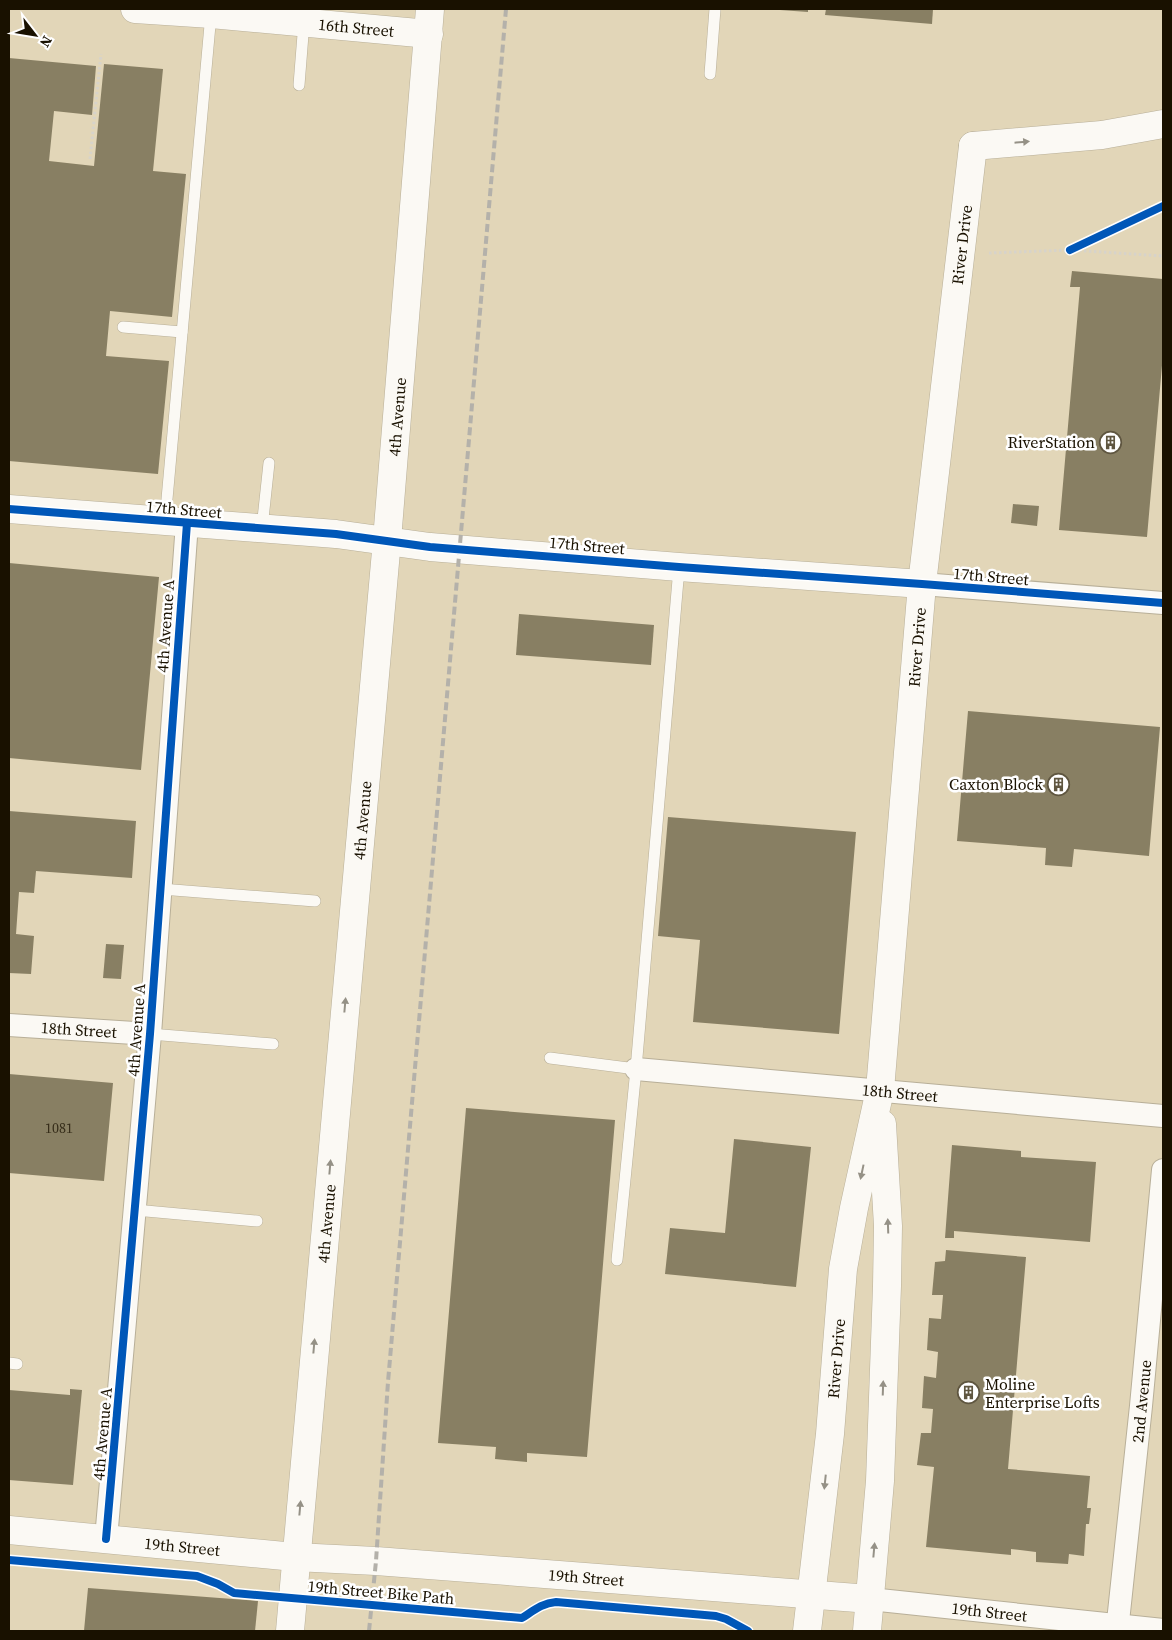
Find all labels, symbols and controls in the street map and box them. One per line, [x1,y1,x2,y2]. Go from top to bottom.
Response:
north arrow [10,10,60,60]
street label: 16th Street [317,13,396,42]
text: N [35,32,57,51]
one-way arrow [1014,138,1030,146]
street label: River Drive [946,204,977,286]
street label: 4th Avenue [383,376,411,457]
building icon: RiverStation [1099,430,1123,454]
place label: RiverStation [1008,431,1095,453]
street label: 17th Street [145,495,224,523]
street label: 17th Street [548,531,627,559]
street label: 17th Street [952,562,1031,590]
street label: 4th Avenue A [151,578,179,673]
street label: River Drive [902,606,931,688]
building icon: Caxton Block [1047,772,1071,796]
place label: Caxton Block [949,773,1043,795]
street label: 4th Avenue [348,780,377,861]
street label: 4th Avenue A [122,982,150,1077]
one-way arrow [341,997,349,1013]
street label: 18th Street [40,1016,118,1043]
street label: 18th Street [861,1078,940,1107]
house number: 1081 [45,1118,73,1138]
one-way arrow [327,1159,335,1175]
one-way arrow [858,1164,866,1179]
street label: 4th Avenue [312,1183,341,1264]
one-way arrow [884,1217,892,1233]
street label: River Drive [822,1318,850,1399]
one-way arrow [311,1338,319,1354]
street label: 2nd Avenue [1126,1359,1156,1444]
place label: Moline Enterprise Lofts [985,1373,1100,1413]
one-way arrow [880,1380,888,1396]
building icon: Moline Enterprise Lofts [957,1381,981,1405]
street label: 4th Avenue A [87,1386,117,1481]
one-way arrow [820,1475,828,1491]
one-way arrow [296,1500,304,1516]
street label: 19th Street [143,1532,222,1561]
one-way arrow [870,1542,878,1558]
street label: 19th Street [547,1563,626,1591]
street label: 19th Street Bike Path [307,1575,456,1609]
street label: 19th Street [950,1597,1029,1627]

